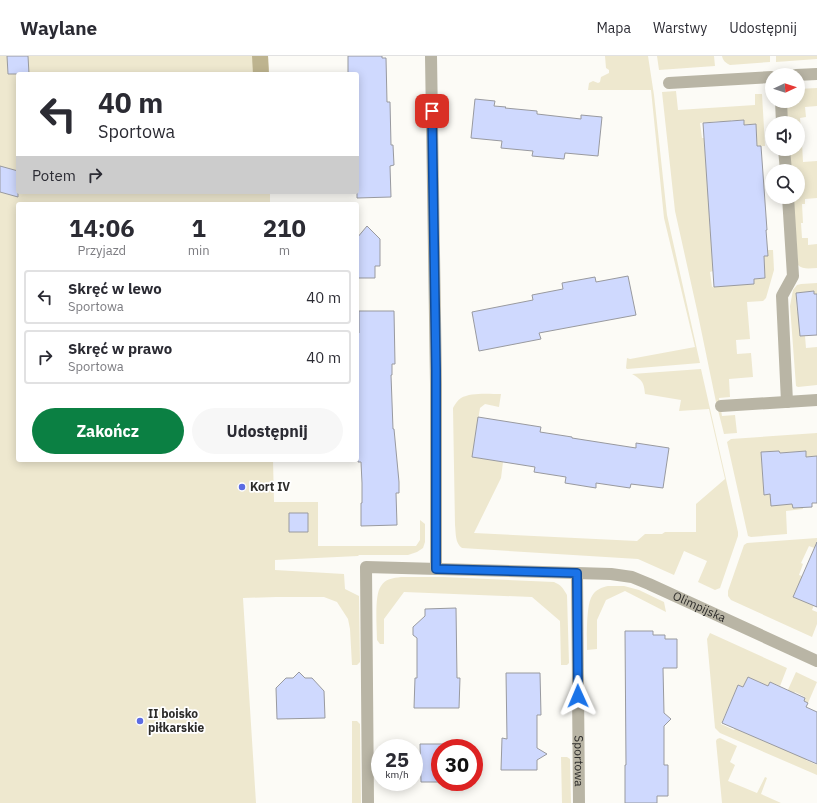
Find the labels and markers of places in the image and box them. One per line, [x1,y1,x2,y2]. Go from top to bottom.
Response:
pin [415,94,449,128]
place label: Kort IV [250,479,290,494]
marker: Kort IV [237,482,247,492]
place label: II boisko piłkarskie [148,706,205,735]
marker: II boisko piłkarskie [135,716,145,726]

